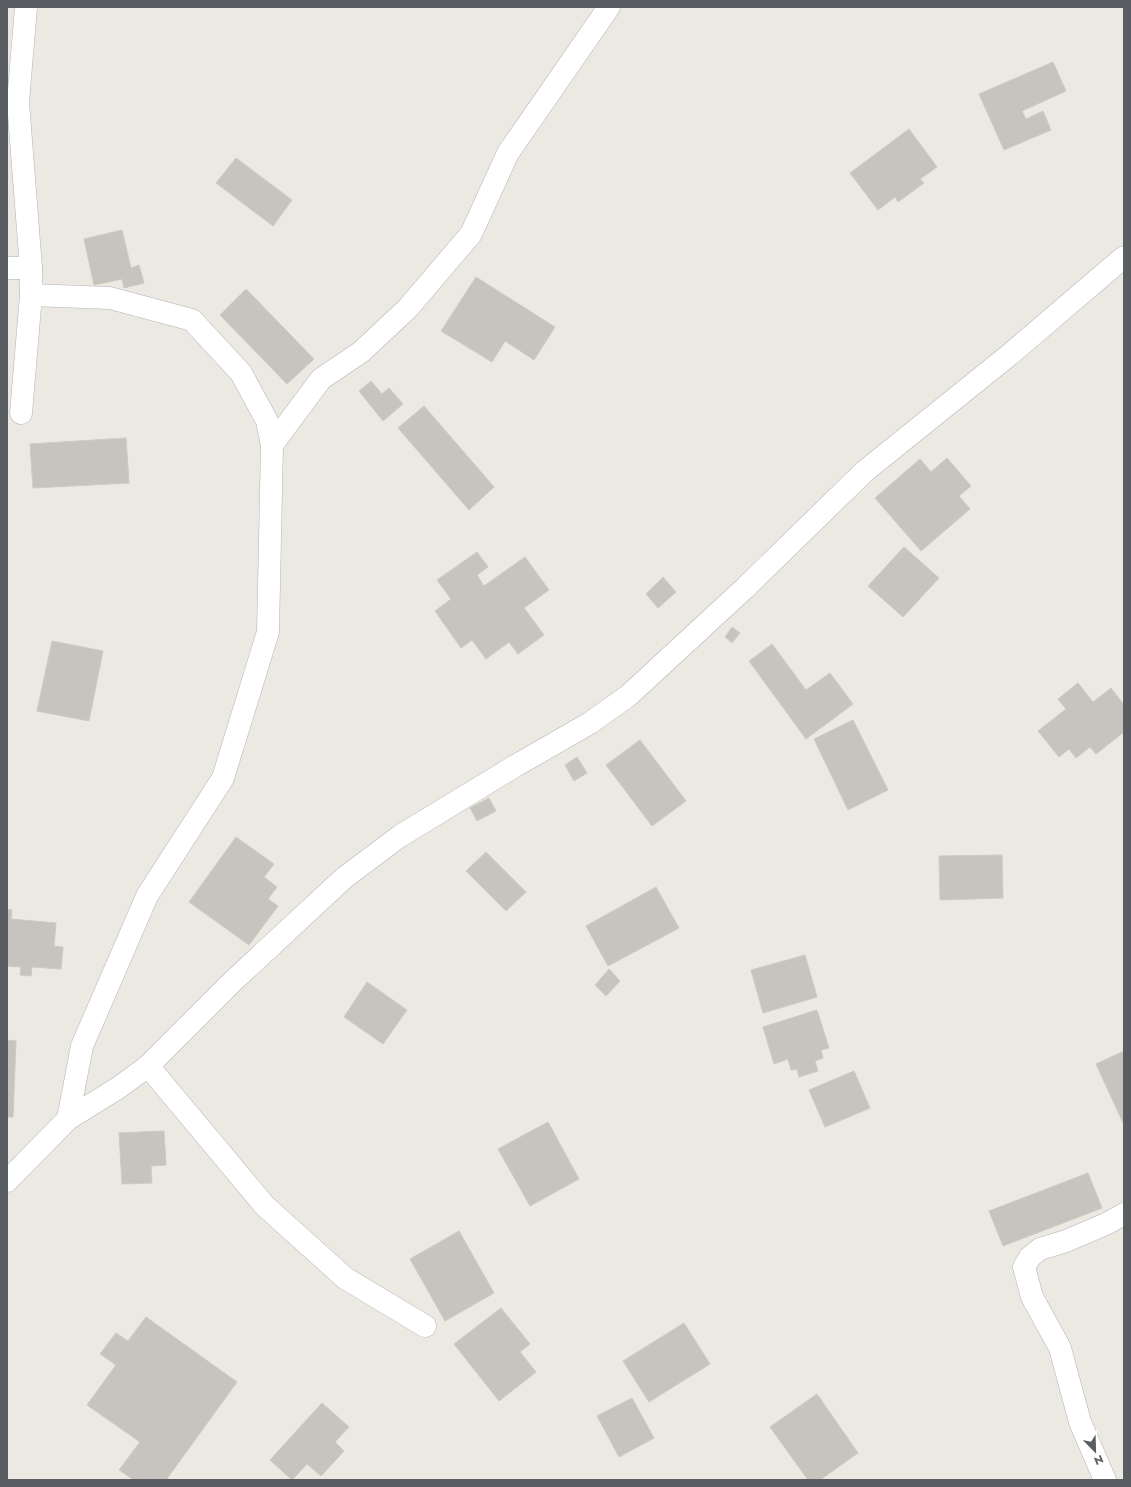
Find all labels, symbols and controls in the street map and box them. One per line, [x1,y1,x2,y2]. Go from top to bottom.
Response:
north arrow [1075,1431,1115,1471]
text: N [1092,1451,1106,1469]

